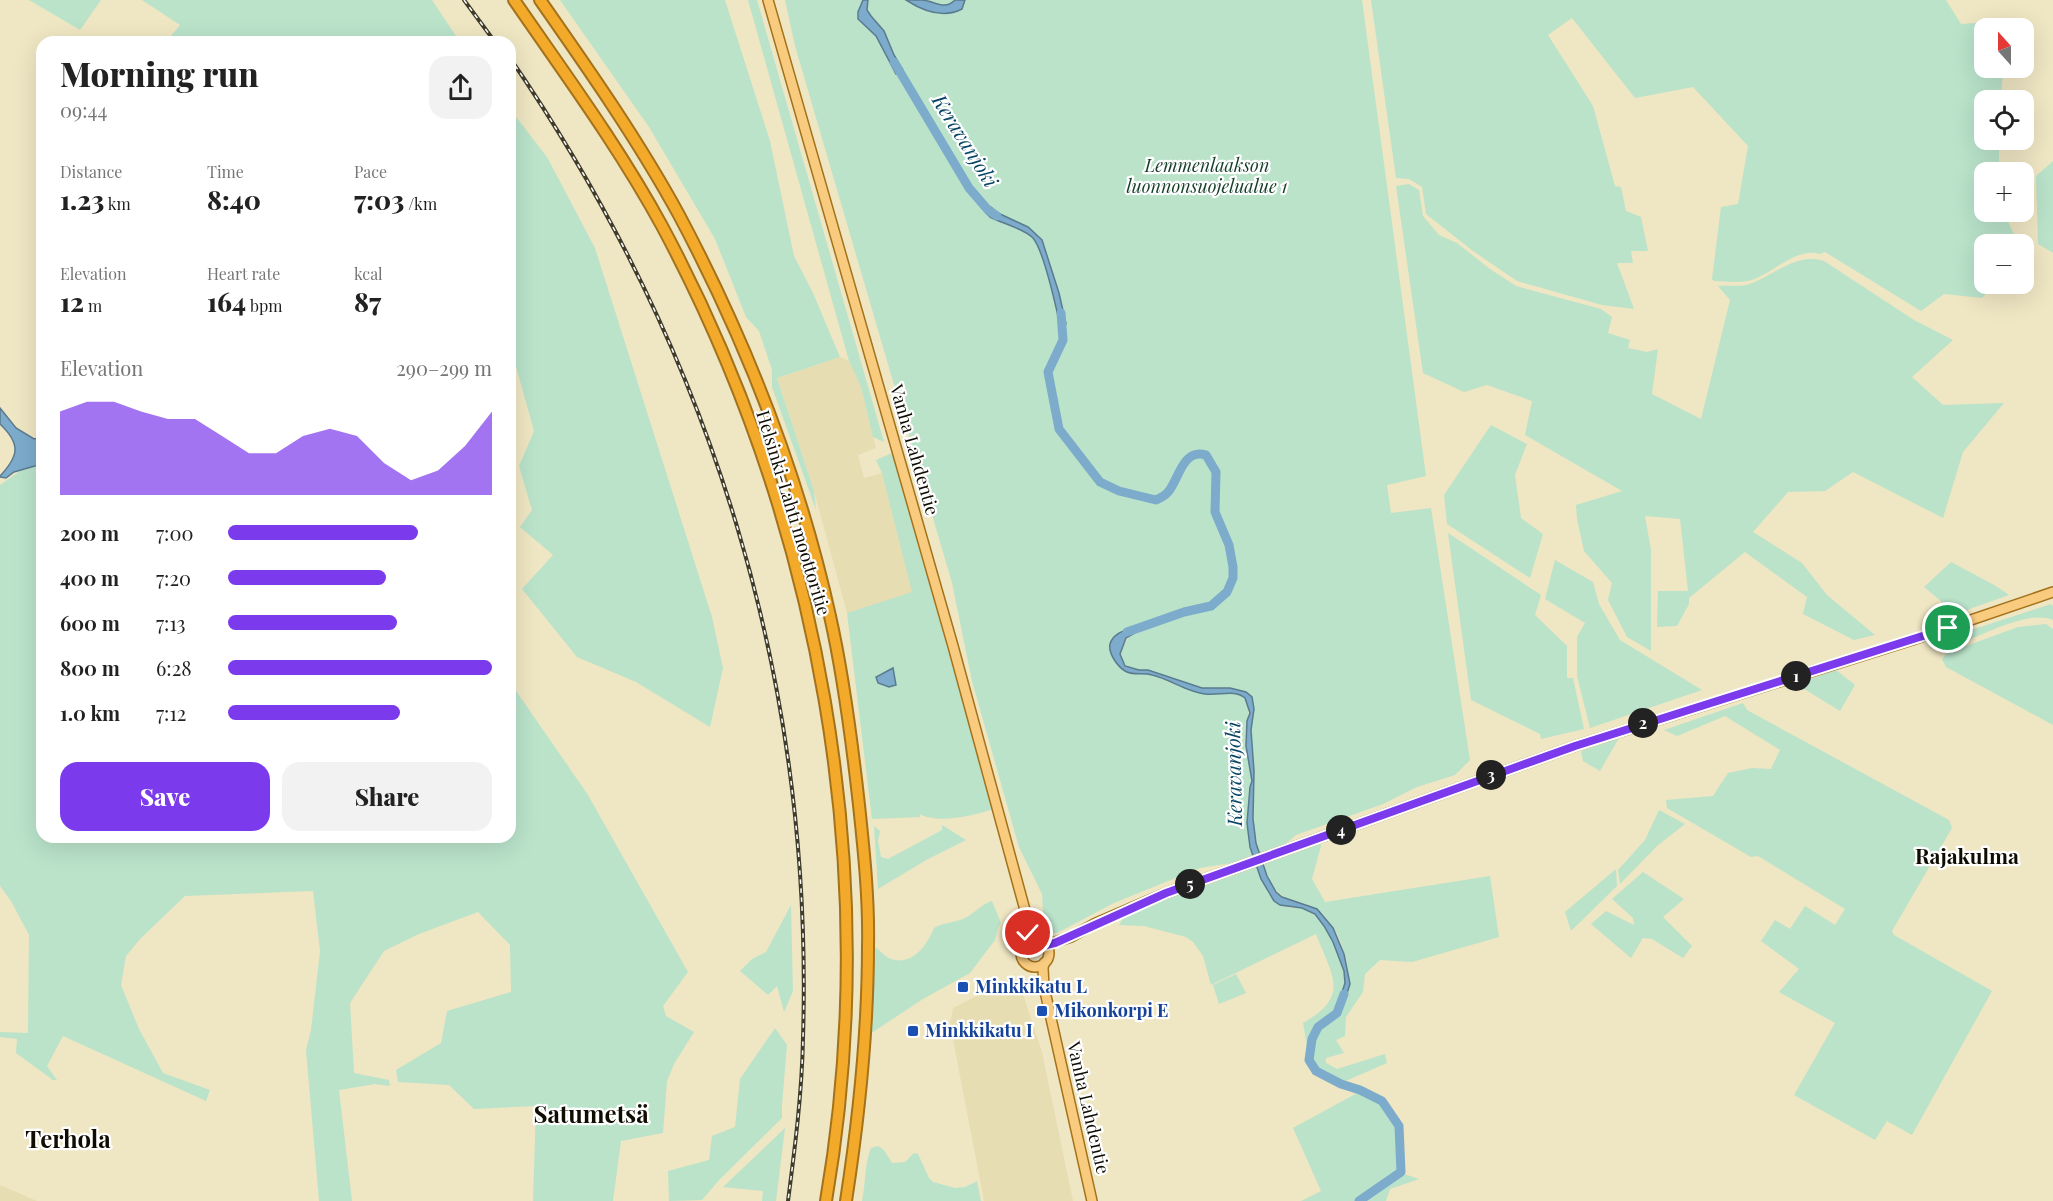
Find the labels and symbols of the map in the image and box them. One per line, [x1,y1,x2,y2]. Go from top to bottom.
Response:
north arrow [1974,18,2034,78]
water label: Keravanjoki [927,88,1006,193]
park label: Lemmenlaakson luonnonsuojelualue 1 [1127,153,1287,198]
street label: Vanha Lahdentie [885,381,945,518]
street label: Helsinki-Lahti moottoritie [751,407,837,618]
pin [1922,602,1973,653]
pin: 1 [1781,661,1811,691]
pin: 2 [1628,708,1658,738]
water label: Keravanjoki [1218,721,1247,828]
pin: 3 [1476,760,1506,790]
pin: 4 [1326,815,1356,845]
district label: Rajakulma [1915,841,2019,869]
pin: 5 [1175,869,1205,899]
pin [1002,907,1053,958]
place label: Minkkikatu L [975,974,1087,998]
marker: Minkkikatu L [956,980,970,994]
place label: Mikonkorpi E [1054,998,1168,1022]
marker: Mikonkorpi E [1035,1004,1049,1018]
place label: Minkkikatu I [925,1018,1033,1042]
marker: Minkkikatu I [906,1024,920,1038]
street label: Vanha Lahdentie [1062,1038,1116,1176]
district label: Satumetsä [533,1097,649,1129]
district label: Terhola [25,1122,111,1154]

